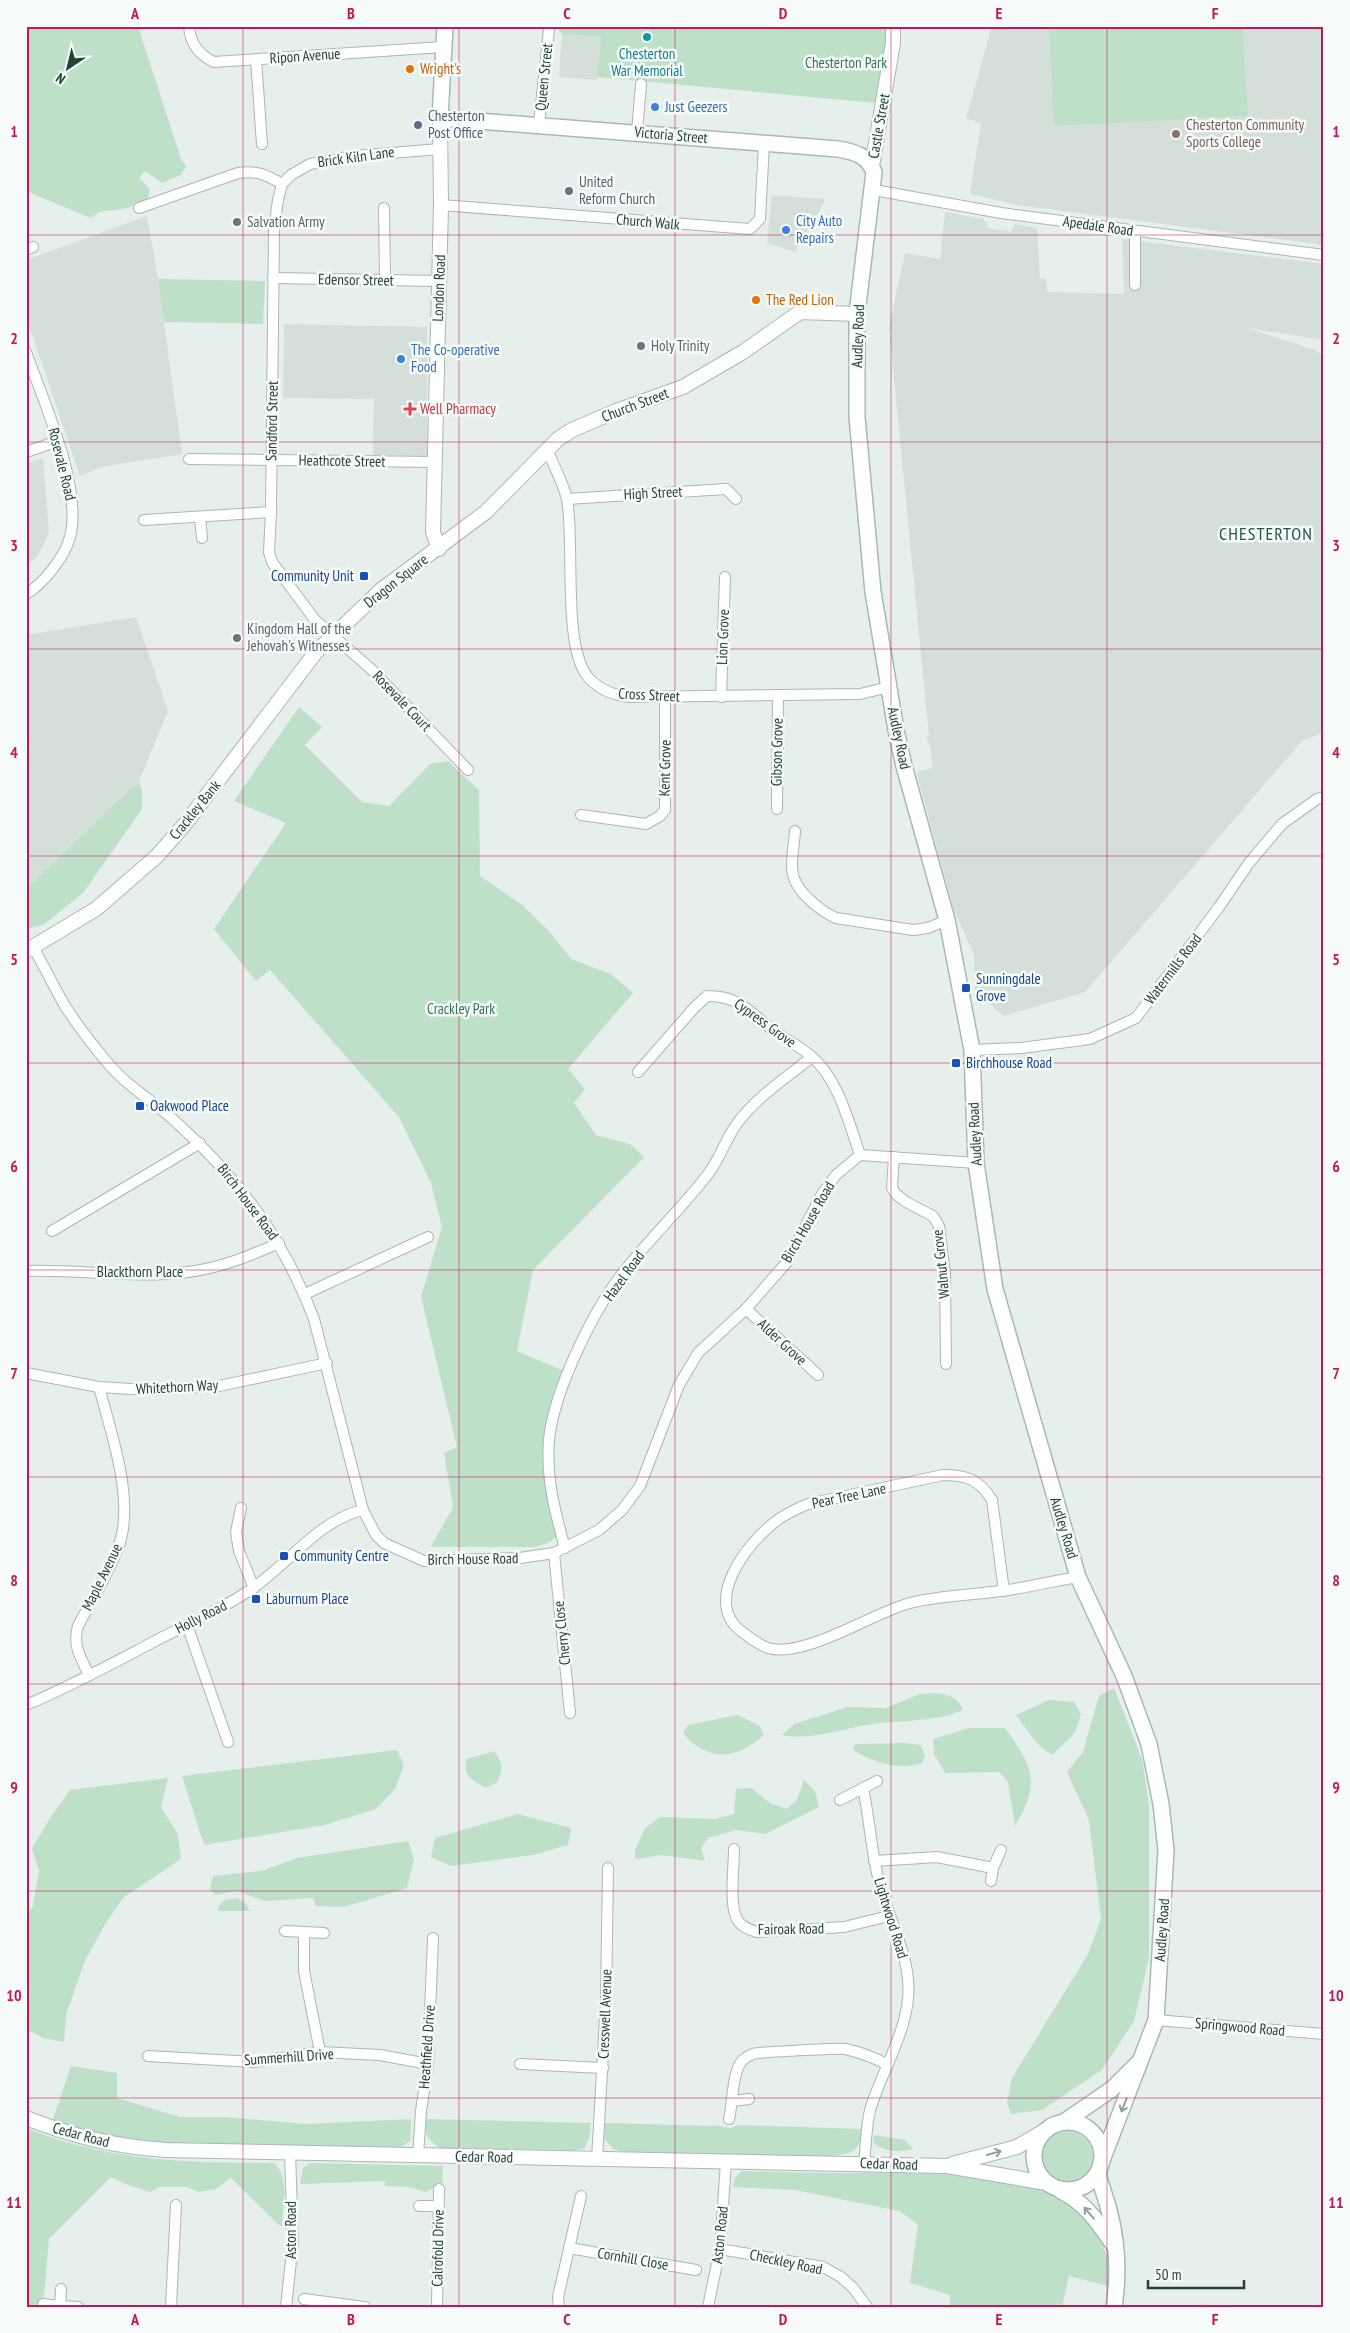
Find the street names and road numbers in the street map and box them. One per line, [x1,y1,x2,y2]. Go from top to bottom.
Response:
street label: Queen Street [531,42,556,112]
street label: Ripon Avenue [269,44,341,67]
street label: Castle Street [863,92,894,160]
street label: Victoria Street [633,122,709,147]
street label: Brick Kiln Lane [316,142,395,171]
street label: Church Walk [615,209,681,234]
street label: Apedale Road [1062,211,1134,240]
street label: London Road [428,254,449,322]
street label: Edensor Street [318,269,394,290]
street label: Audley Road [847,304,868,368]
street label: Sandford Street [261,381,282,461]
street label: Church Street [599,383,671,426]
street label: Rosevale Road [44,425,81,502]
street label: Heathcote Street [298,450,386,471]
street label: High Street [623,481,683,504]
street label: Dragon Square [360,550,432,612]
street label: Lion Grove [712,609,733,665]
street label: Rosevale Court [369,666,436,735]
street label: Cross Street [618,683,680,706]
street label: Audley Road [884,705,915,771]
street label: Gibson Grove [766,718,787,786]
street label: Kent Grove [655,739,674,797]
street label: Crackley Bank [165,776,225,843]
street label: Watermills Road [1140,930,1205,1008]
street label: Cypress Grove [731,994,800,1051]
street label: Audley Road [963,1102,986,1166]
street label: Birch House Road [214,1160,283,1244]
street label: Birch House Road [777,1178,838,1266]
street label: Walnut Grove [927,1229,954,1300]
street label: Hazel Road [599,1247,648,1305]
street label: Blackthorn Place [97,1262,183,1281]
street label: Alder Grove [754,1314,811,1369]
street label: Whitethorn Way [135,1375,219,1398]
street label: Pear Tree Lane [810,1478,888,1513]
street label: Audley Road [1046,1495,1083,1561]
street label: Maple Avenue [77,1540,126,1614]
street label: Birch House Road [428,1548,518,1569]
street label: Holly Road [172,1595,230,1638]
street label: Cherry Close [549,1600,574,1666]
street label: Lightwood Road [870,1875,913,1961]
street label: Audley Road [1150,1898,1173,1962]
street label: Fairoak Road [758,1918,824,1939]
street label: Cresswell Avenue [593,1969,616,2059]
street label: Heathfield Drive [414,2004,439,2090]
street label: Springwood Road [1194,2013,1286,2040]
street label: Summerhill Drive [243,2044,335,2069]
street label: Cedar Road [51,2118,112,2151]
street label: Cedar Road [455,2146,513,2167]
street label: Cedar Road [860,2153,918,2174]
street label: Aston Road [281,2201,300,2259]
street label: Aston Road [707,2205,732,2265]
street label: Calrofold Drive [427,2209,448,2287]
street label: Cornhill Close [596,2243,670,2274]
street label: Checkley Road [748,2245,824,2279]

